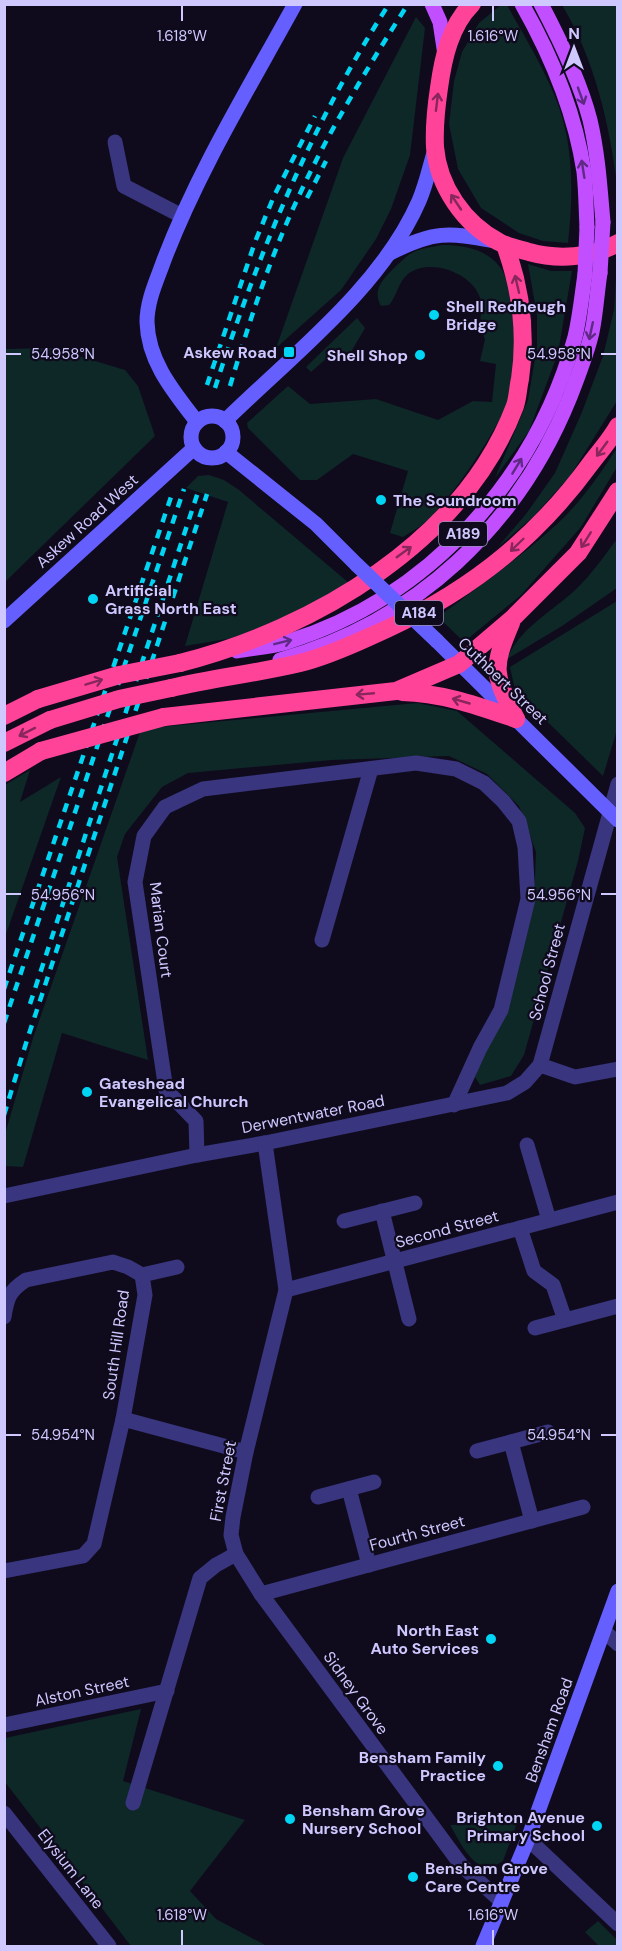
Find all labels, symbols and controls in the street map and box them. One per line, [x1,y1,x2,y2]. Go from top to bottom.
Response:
north arrow [544,18,604,78]
text: N [568,23,580,44]
text: 1.618°W [157,26,208,46]
text: 1.616°W [468,26,519,46]
one-way arrow [576,86,587,105]
one-way arrow [432,92,443,112]
one-way arrow [577,159,588,179]
one-way arrow [450,195,462,211]
one-way arrow [511,275,522,294]
place label: Shell Redheugh Bridge [446,296,566,335]
marker: Shell Redheugh Bridge [427,308,441,322]
one-way arrow [585,321,596,340]
place label: Askew Road [183,342,277,363]
text: 54.958°N [31,344,95,364]
text: 54.958°N [527,344,591,364]
marker: Askew Road [282,345,296,359]
place label: Shell Shop [327,345,408,366]
marker: Shell Shop [413,348,427,362]
one-way arrow [596,440,608,456]
one-way arrow [511,458,523,475]
street label: Askew Road West [31,470,143,572]
place label: The Soundroom [393,490,516,511]
marker: The Soundroom [374,493,388,507]
road number: A189 [439,522,487,546]
one-way arrow [580,531,592,548]
one-way arrow [510,538,525,552]
one-way arrow [396,546,412,558]
place label: Artificial Grass North East [105,580,237,619]
marker: Artificial Grass North East [86,592,100,606]
road number: A184 [395,601,443,625]
street label: Cuthbert Street [454,633,552,729]
one-way arrow [273,636,292,648]
one-way arrow [84,676,103,687]
one-way arrow [355,689,375,700]
one-way arrow [452,695,471,706]
one-way arrow [18,726,36,738]
street label: Marian Court [145,881,177,979]
text: 54.956°N [31,885,95,905]
text: 54.956°N [527,885,591,905]
street label: School Street [524,921,570,1023]
place label: Gateshead Evangelical Church [99,1073,248,1112]
marker: Gateshead Evangelical Church [80,1085,94,1099]
street label: Derwentwater Road [240,1090,386,1138]
street label: Second Street [393,1205,501,1253]
street label: South Hill Road [98,1289,134,1401]
text: 54.954°N [31,1425,95,1445]
text: 54.954°N [527,1425,591,1445]
street label: First Street [205,1439,241,1523]
street label: Fourth Street [367,1510,467,1556]
place label: North East Auto Services [371,1620,479,1659]
marker: North East Auto Services [484,1632,498,1646]
street label: Sidney Grove [319,1647,393,1739]
street label: Alston Street [33,1671,131,1711]
street label: Bensham Road [520,1675,578,1785]
place label: Bensham Family Practice [359,1747,486,1786]
marker: Bensham Family Practice [491,1759,505,1773]
place label: Bensham Grove Nursery School [302,1800,425,1839]
place label: Brighton Avenue Primary School [456,1807,585,1846]
marker: Bensham Grove Nursery School [283,1812,297,1826]
marker: Brighton Avenue Primary School [590,1819,604,1833]
street label: Elysium Lane [33,1825,109,1913]
place label: Bensham Grove Care Centre [425,1858,548,1897]
marker: Bensham Grove Care Centre [406,1870,420,1884]
text: 1.618°W [157,1905,208,1925]
text: 1.616°W [468,1905,519,1925]

